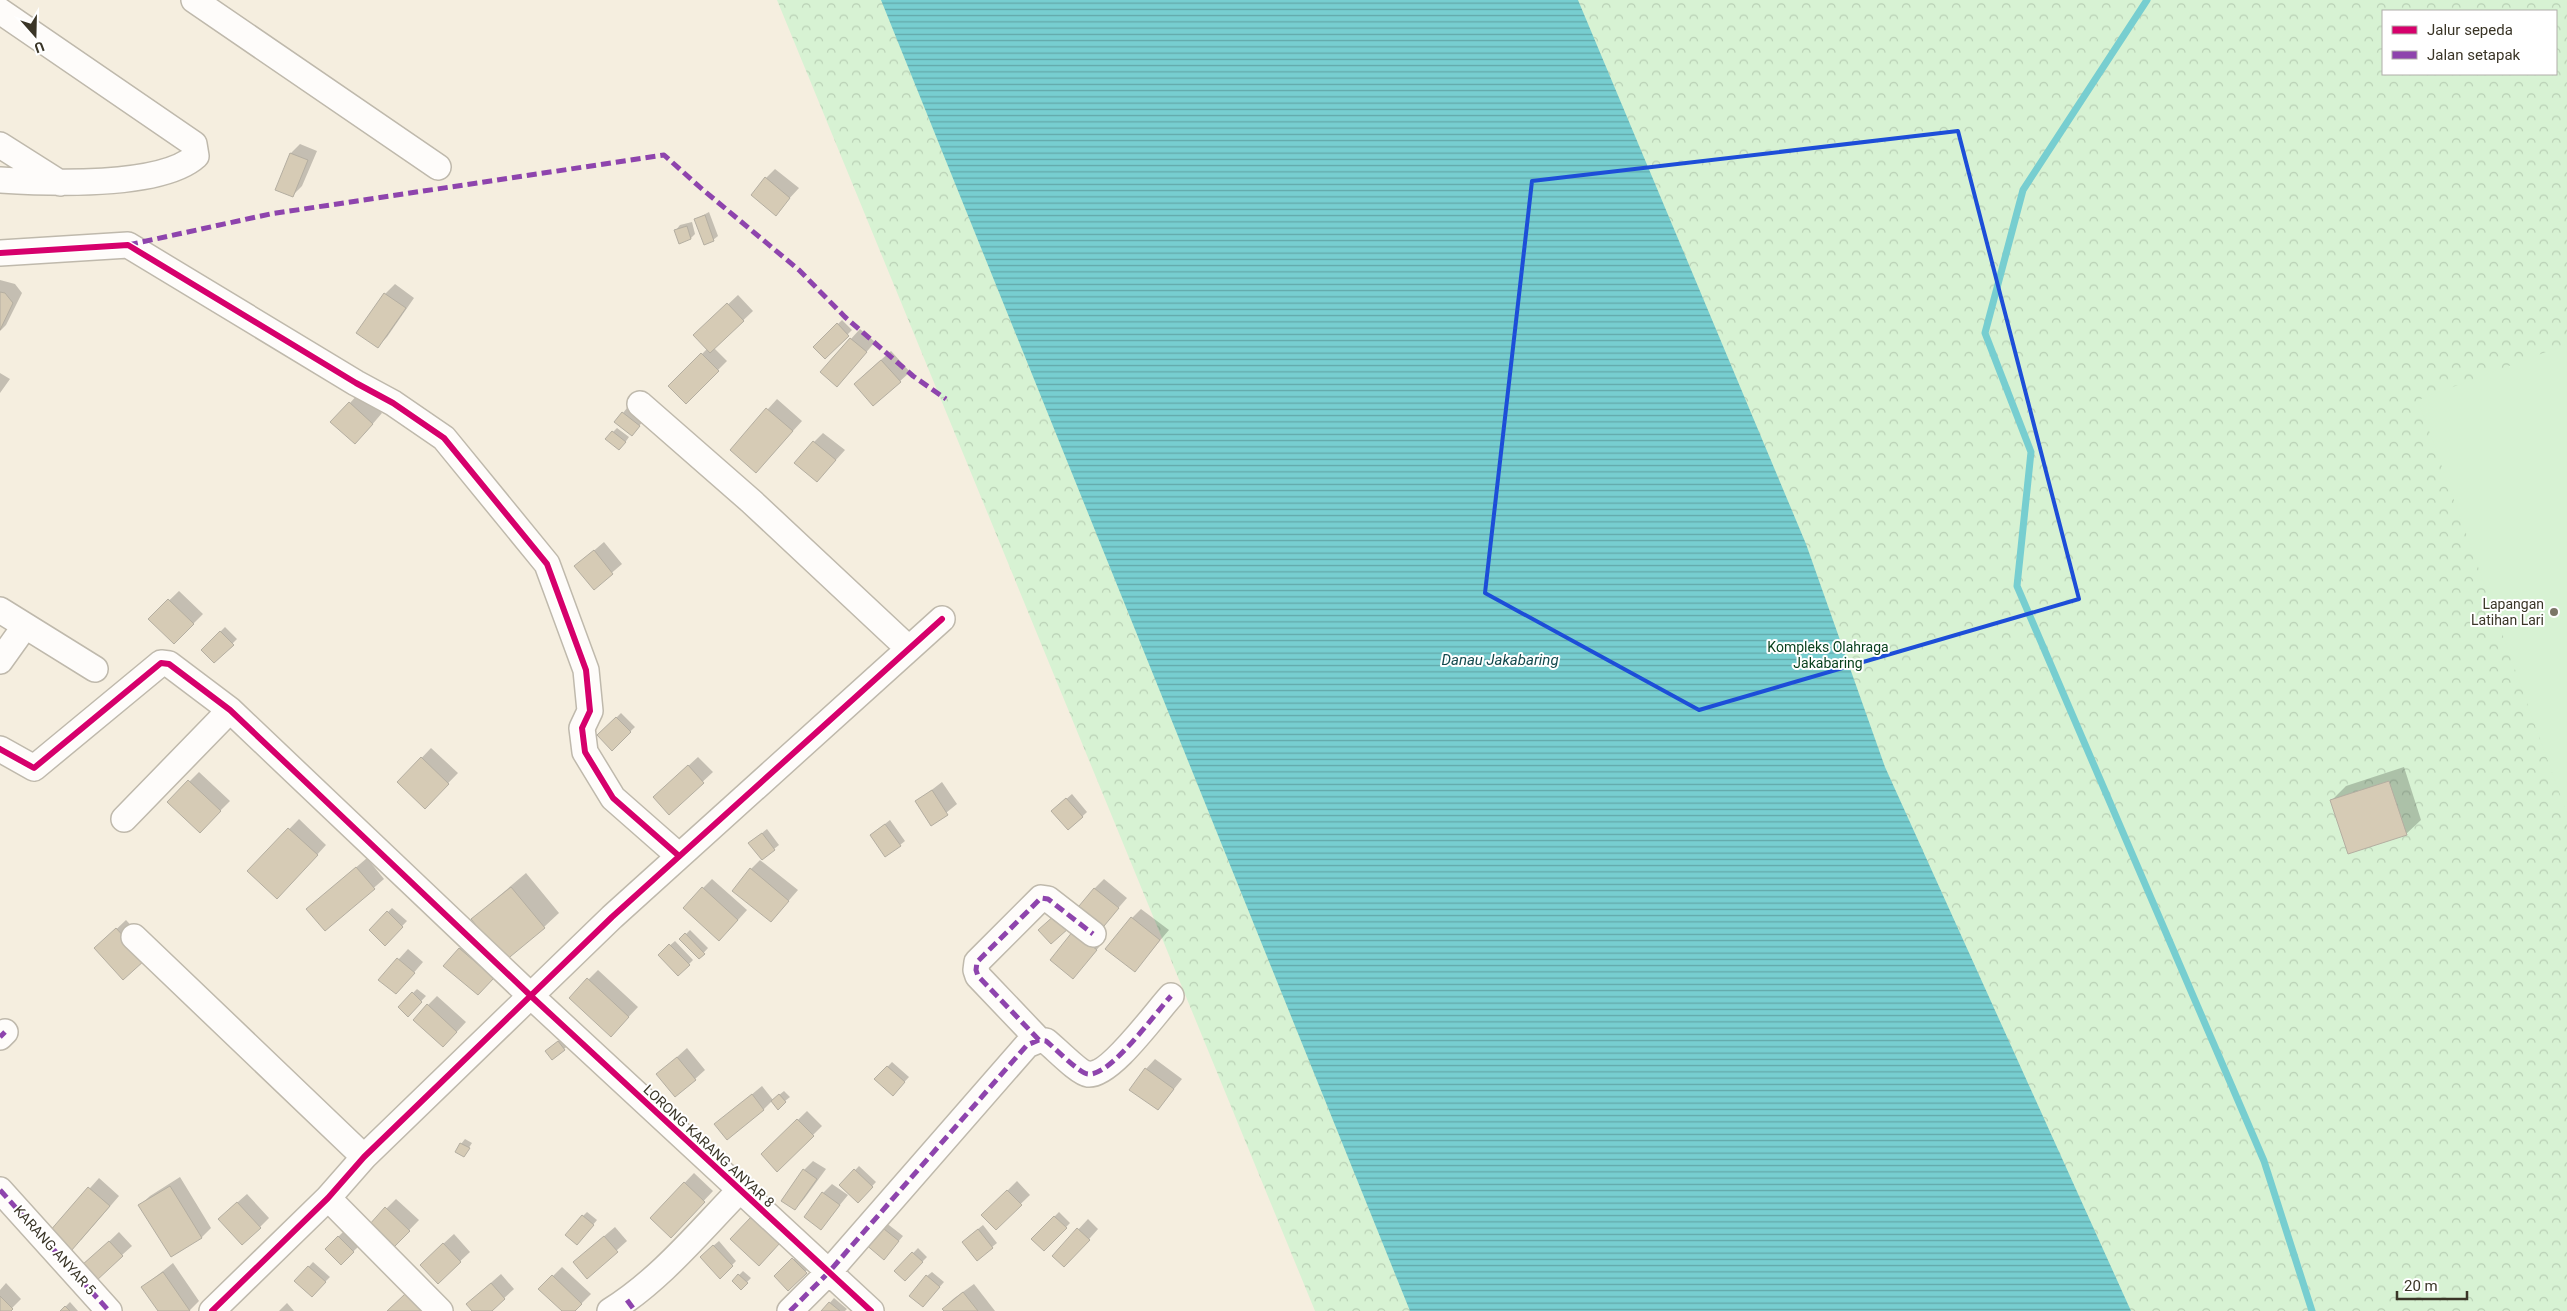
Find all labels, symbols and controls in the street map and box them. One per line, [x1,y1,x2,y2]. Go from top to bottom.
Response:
north arrow [10,10,60,60]
legend [2382,10,2557,75]
text: Jalur sepeda [2427,21,2513,39]
text: U [32,38,47,56]
text: Jalan setapak [2427,46,2521,64]
place label: Lapangan Latihan Lari [2471,596,2544,628]
marker: Lapangan Latihan Lari [2548,606,2560,618]
park label: Kompleks Olahraga Jakabaring [1767,639,1889,671]
water label: Danau Jakabaring [1441,651,1559,669]
street label: LORONG KARANG ANYAR 8 [640,1081,778,1211]
street label: KARANG ANYAR 5 [11,1202,99,1298]
scale bar [2397,1268,2467,1300]
text: 20 m [2404,1277,2438,1295]

